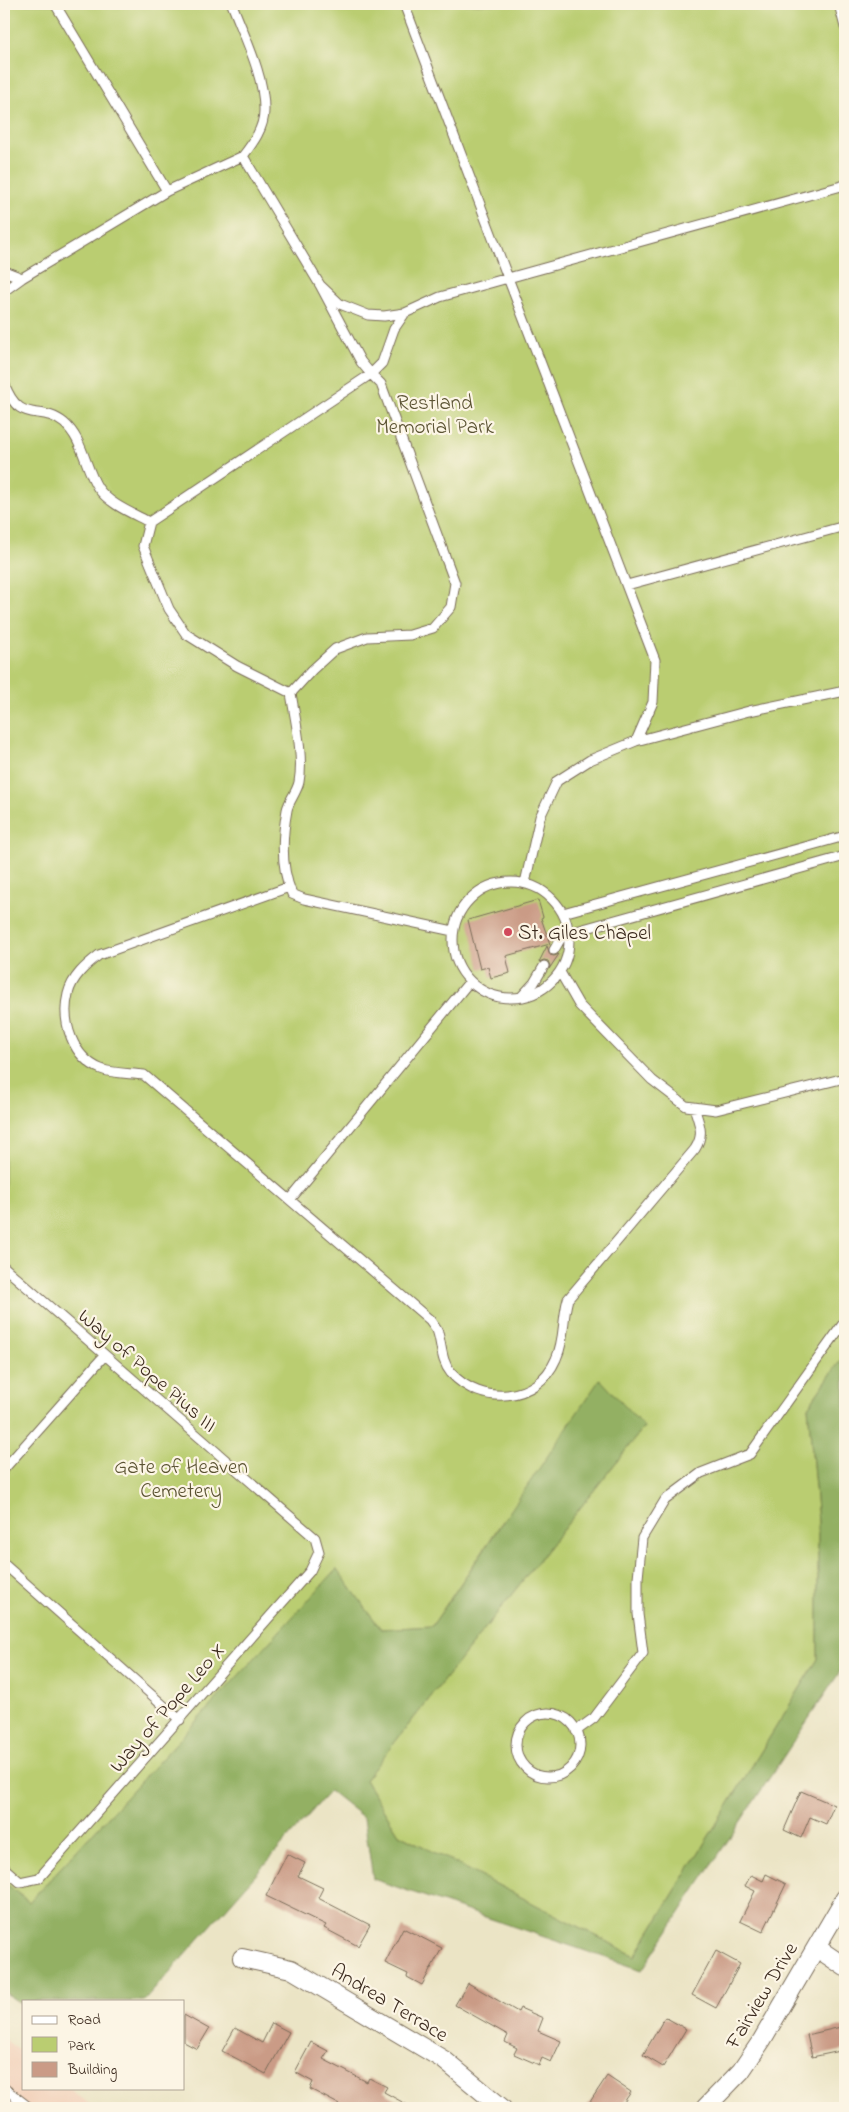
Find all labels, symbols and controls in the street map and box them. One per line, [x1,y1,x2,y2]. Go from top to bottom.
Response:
park label: Restland Memorial Park [376,389,495,443]
place label: St. Giles Chapel [518,919,651,949]
marker: St. Giles Chapel [502,926,514,938]
street label: Way of Pope Pius III [69,1303,223,1442]
park label: Gate of Heaven Cemetery [114,1453,248,1509]
street label: Way of Pope Leo X [103,1637,235,1781]
street label: Fairview Drive [719,1937,807,2056]
street label: Andrea Terrace [325,1957,454,2051]
legend [22,2000,185,2090]
text: Road [68,2009,101,2031]
text: Park [68,2035,96,2057]
text: Building [67,2059,117,2082]

